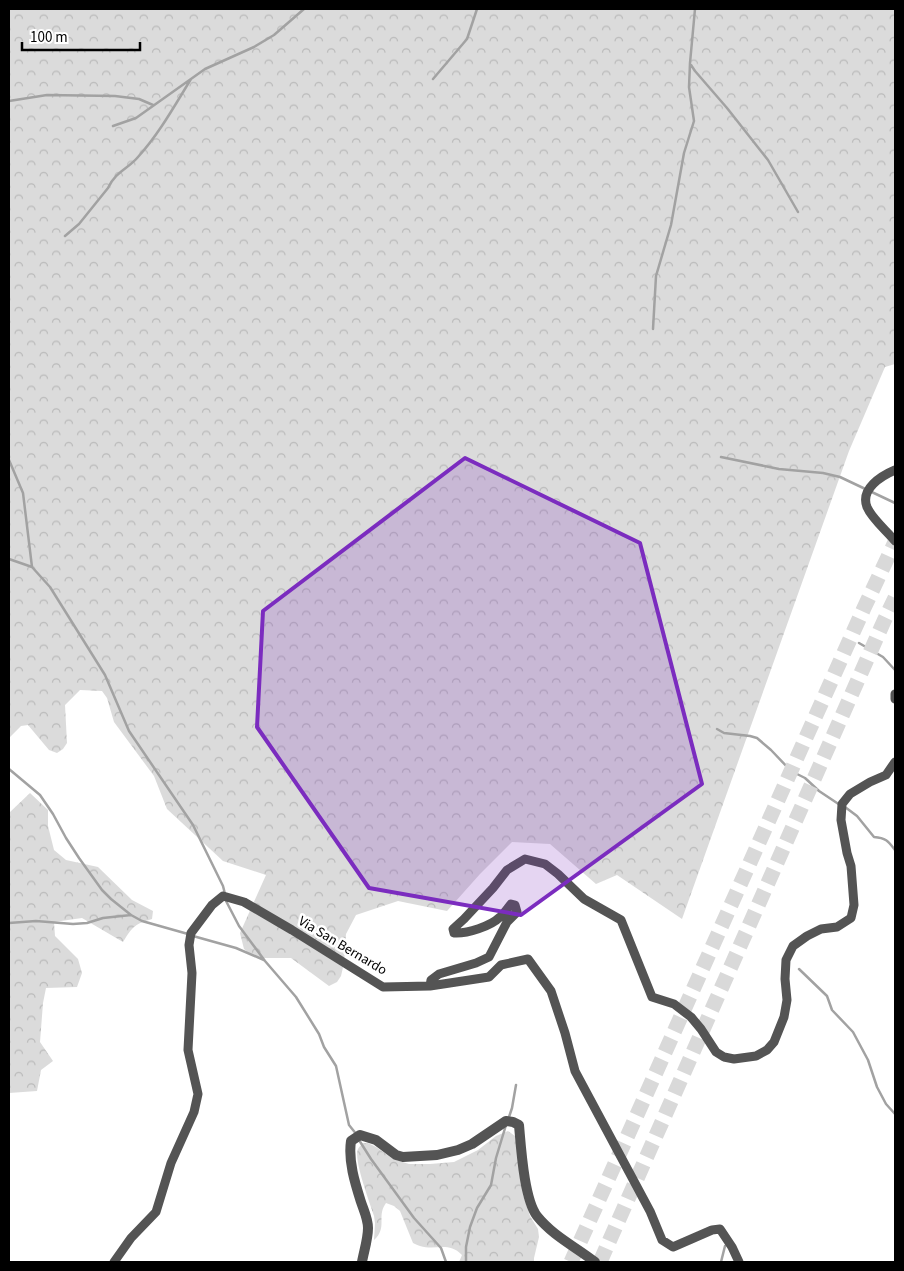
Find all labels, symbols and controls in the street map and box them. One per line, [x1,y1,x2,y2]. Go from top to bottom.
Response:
scale bar [22,20,140,52]
text: 100 m [30,27,68,48]
street label: Via San Bernardo [294,911,391,980]

